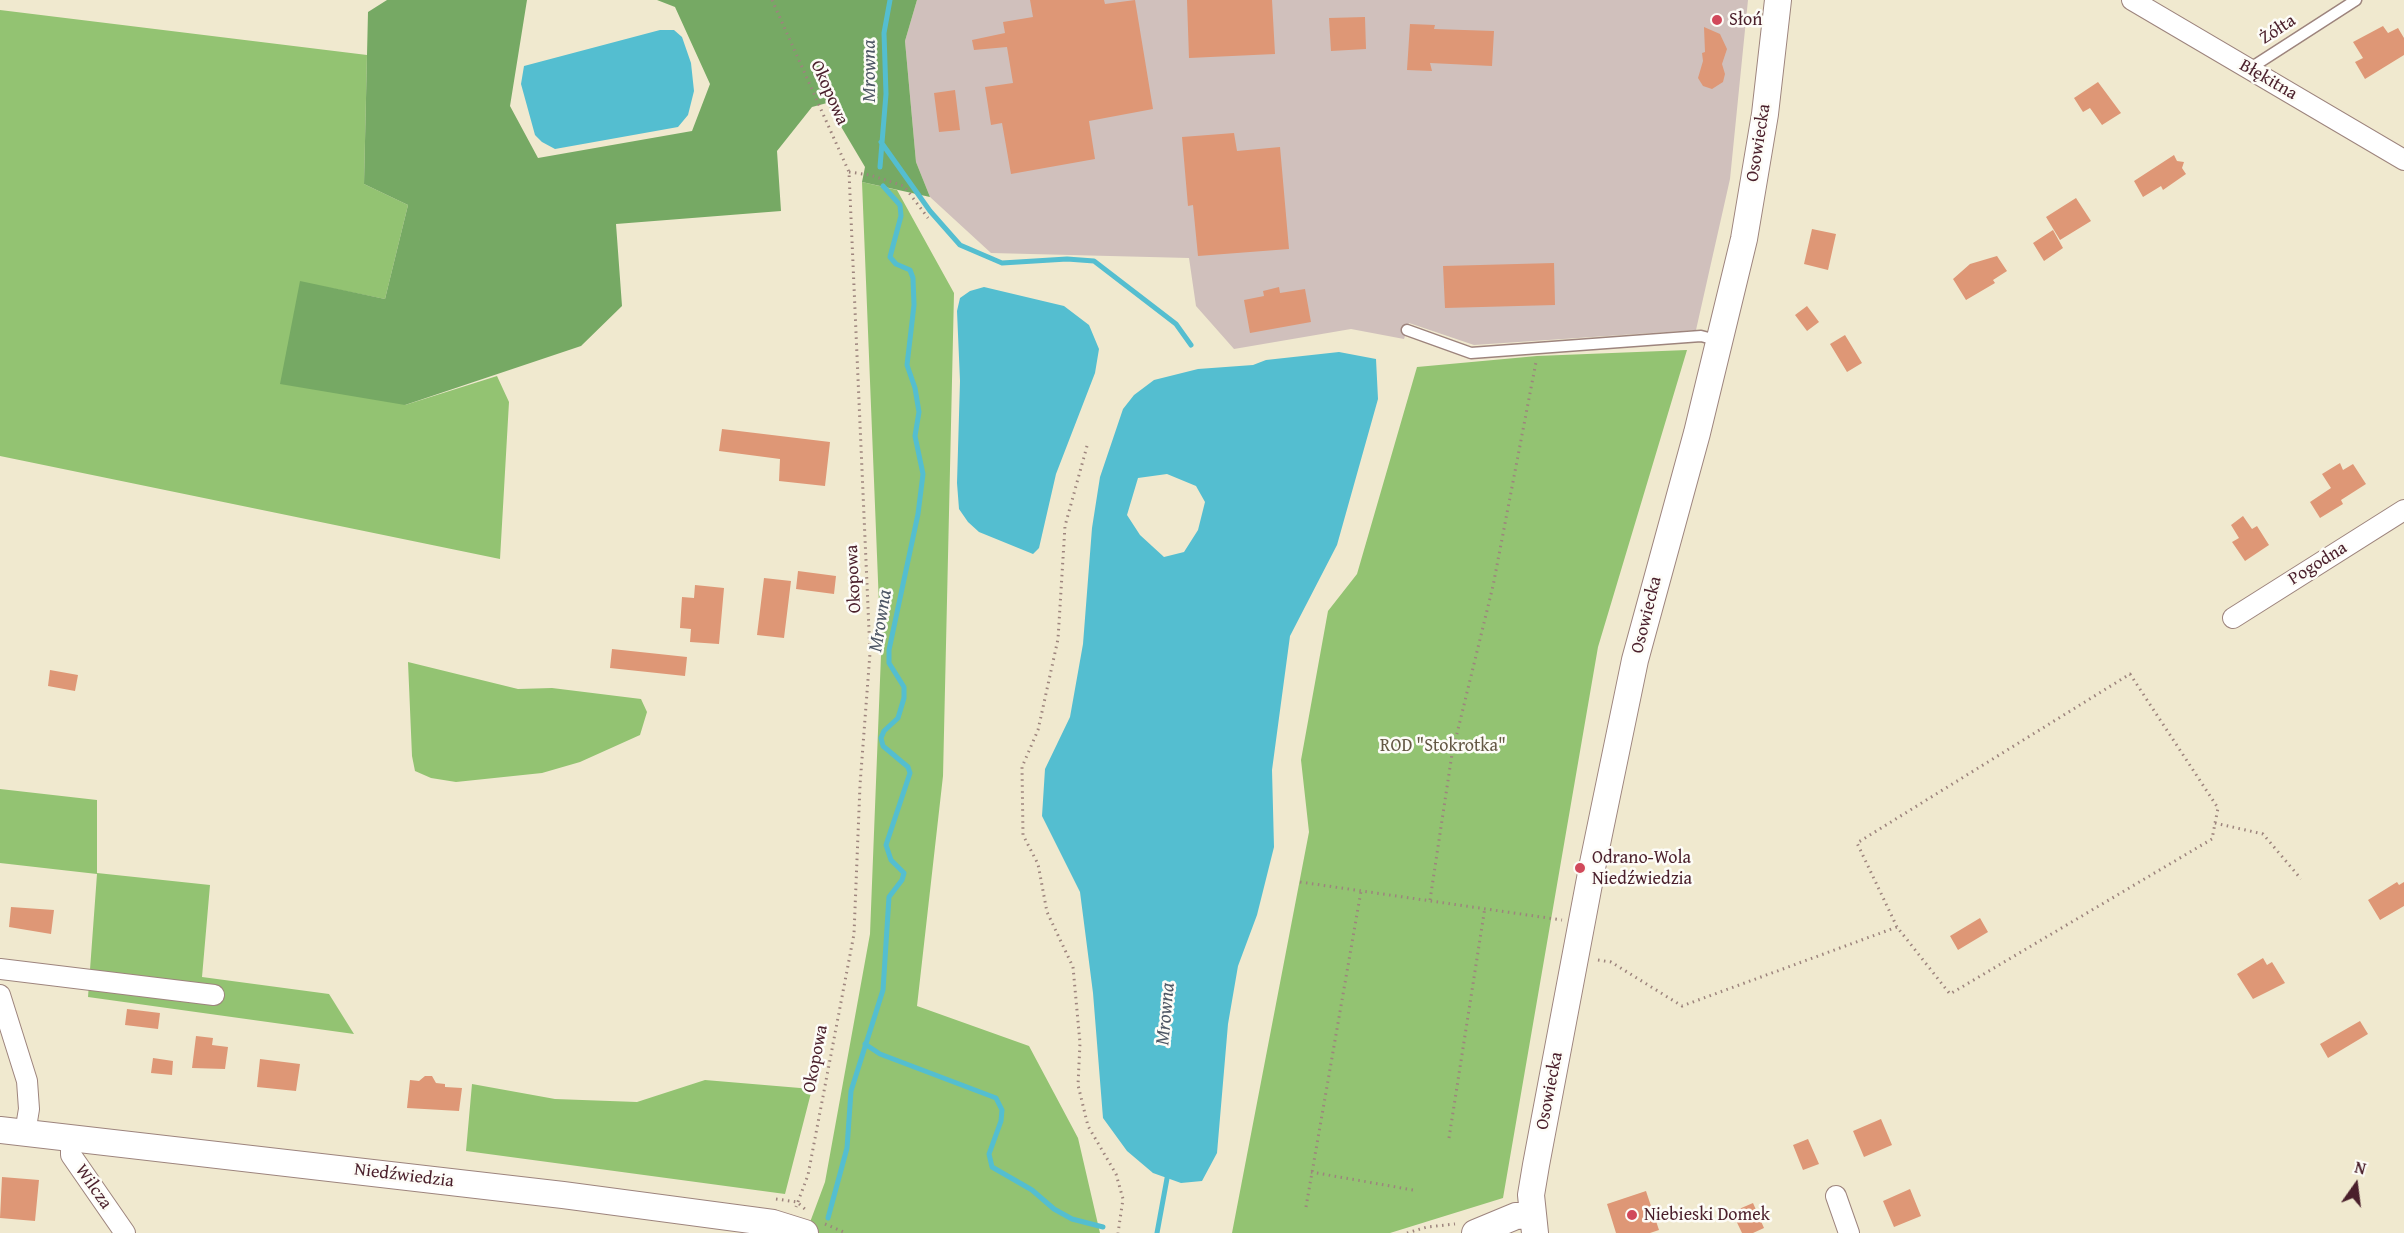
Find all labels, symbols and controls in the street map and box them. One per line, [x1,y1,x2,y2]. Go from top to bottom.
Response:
place label: Słoń [1729,9,1762,31]
street label: Żółta [2256,10,2300,50]
marker: Słoń [1710,13,1724,27]
water label: Mrowna [858,40,882,102]
street label: Błękitna [2235,55,2301,105]
street label: Okopowa [805,57,853,129]
street label: Osowiecka [1742,102,1776,184]
street label: Pogodna [2285,538,2351,590]
street label: Okopowa [841,544,867,614]
street label: Osowiecka [1627,574,1667,656]
water label: Mrowna [864,588,898,654]
park label: ROD "Stokrotka" [1380,735,1506,757]
place label: Odrano-Wola Niedźwiedzia [1592,847,1692,890]
marker: Odrano-Wola Niedźwiedzia [1573,861,1587,875]
water label: Mrowna [1151,982,1181,1046]
street label: Okopowa [799,1023,833,1095]
street label: Osowiecka [1532,1050,1568,1132]
north arrow [2326,1155,2386,1215]
text: N [2352,1155,2368,1180]
street label: Niedźwiedzia [353,1159,455,1193]
street label: Wilcza [70,1160,116,1214]
place label: Niebieski Domek [1644,1204,1770,1226]
marker: Niebieski Domek [1625,1208,1639,1222]

